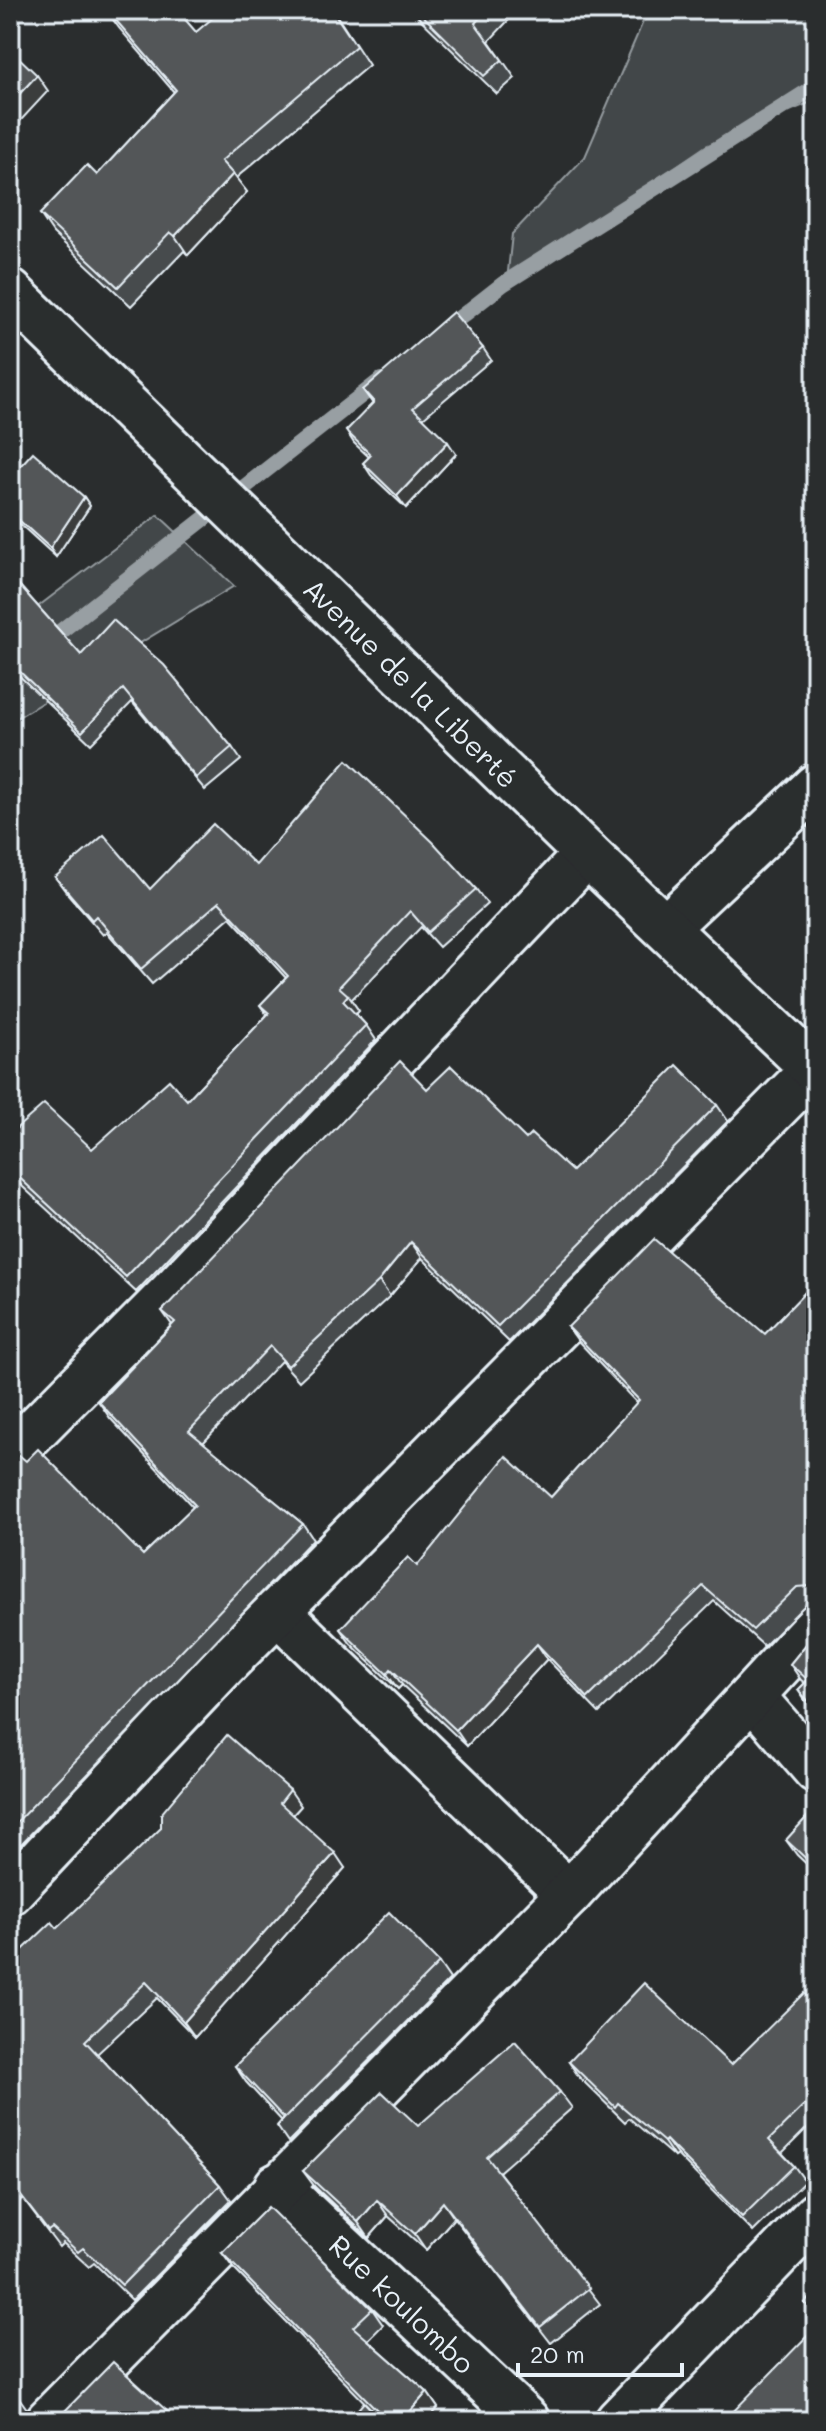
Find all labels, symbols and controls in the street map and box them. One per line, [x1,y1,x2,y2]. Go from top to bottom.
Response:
street label: Avenue de la Liberté [296,570,526,795]
street label: Rue koulombo [322,2227,483,2381]
scale bar [518,2327,682,2377]
text: 20 m [530,2338,585,2369]

